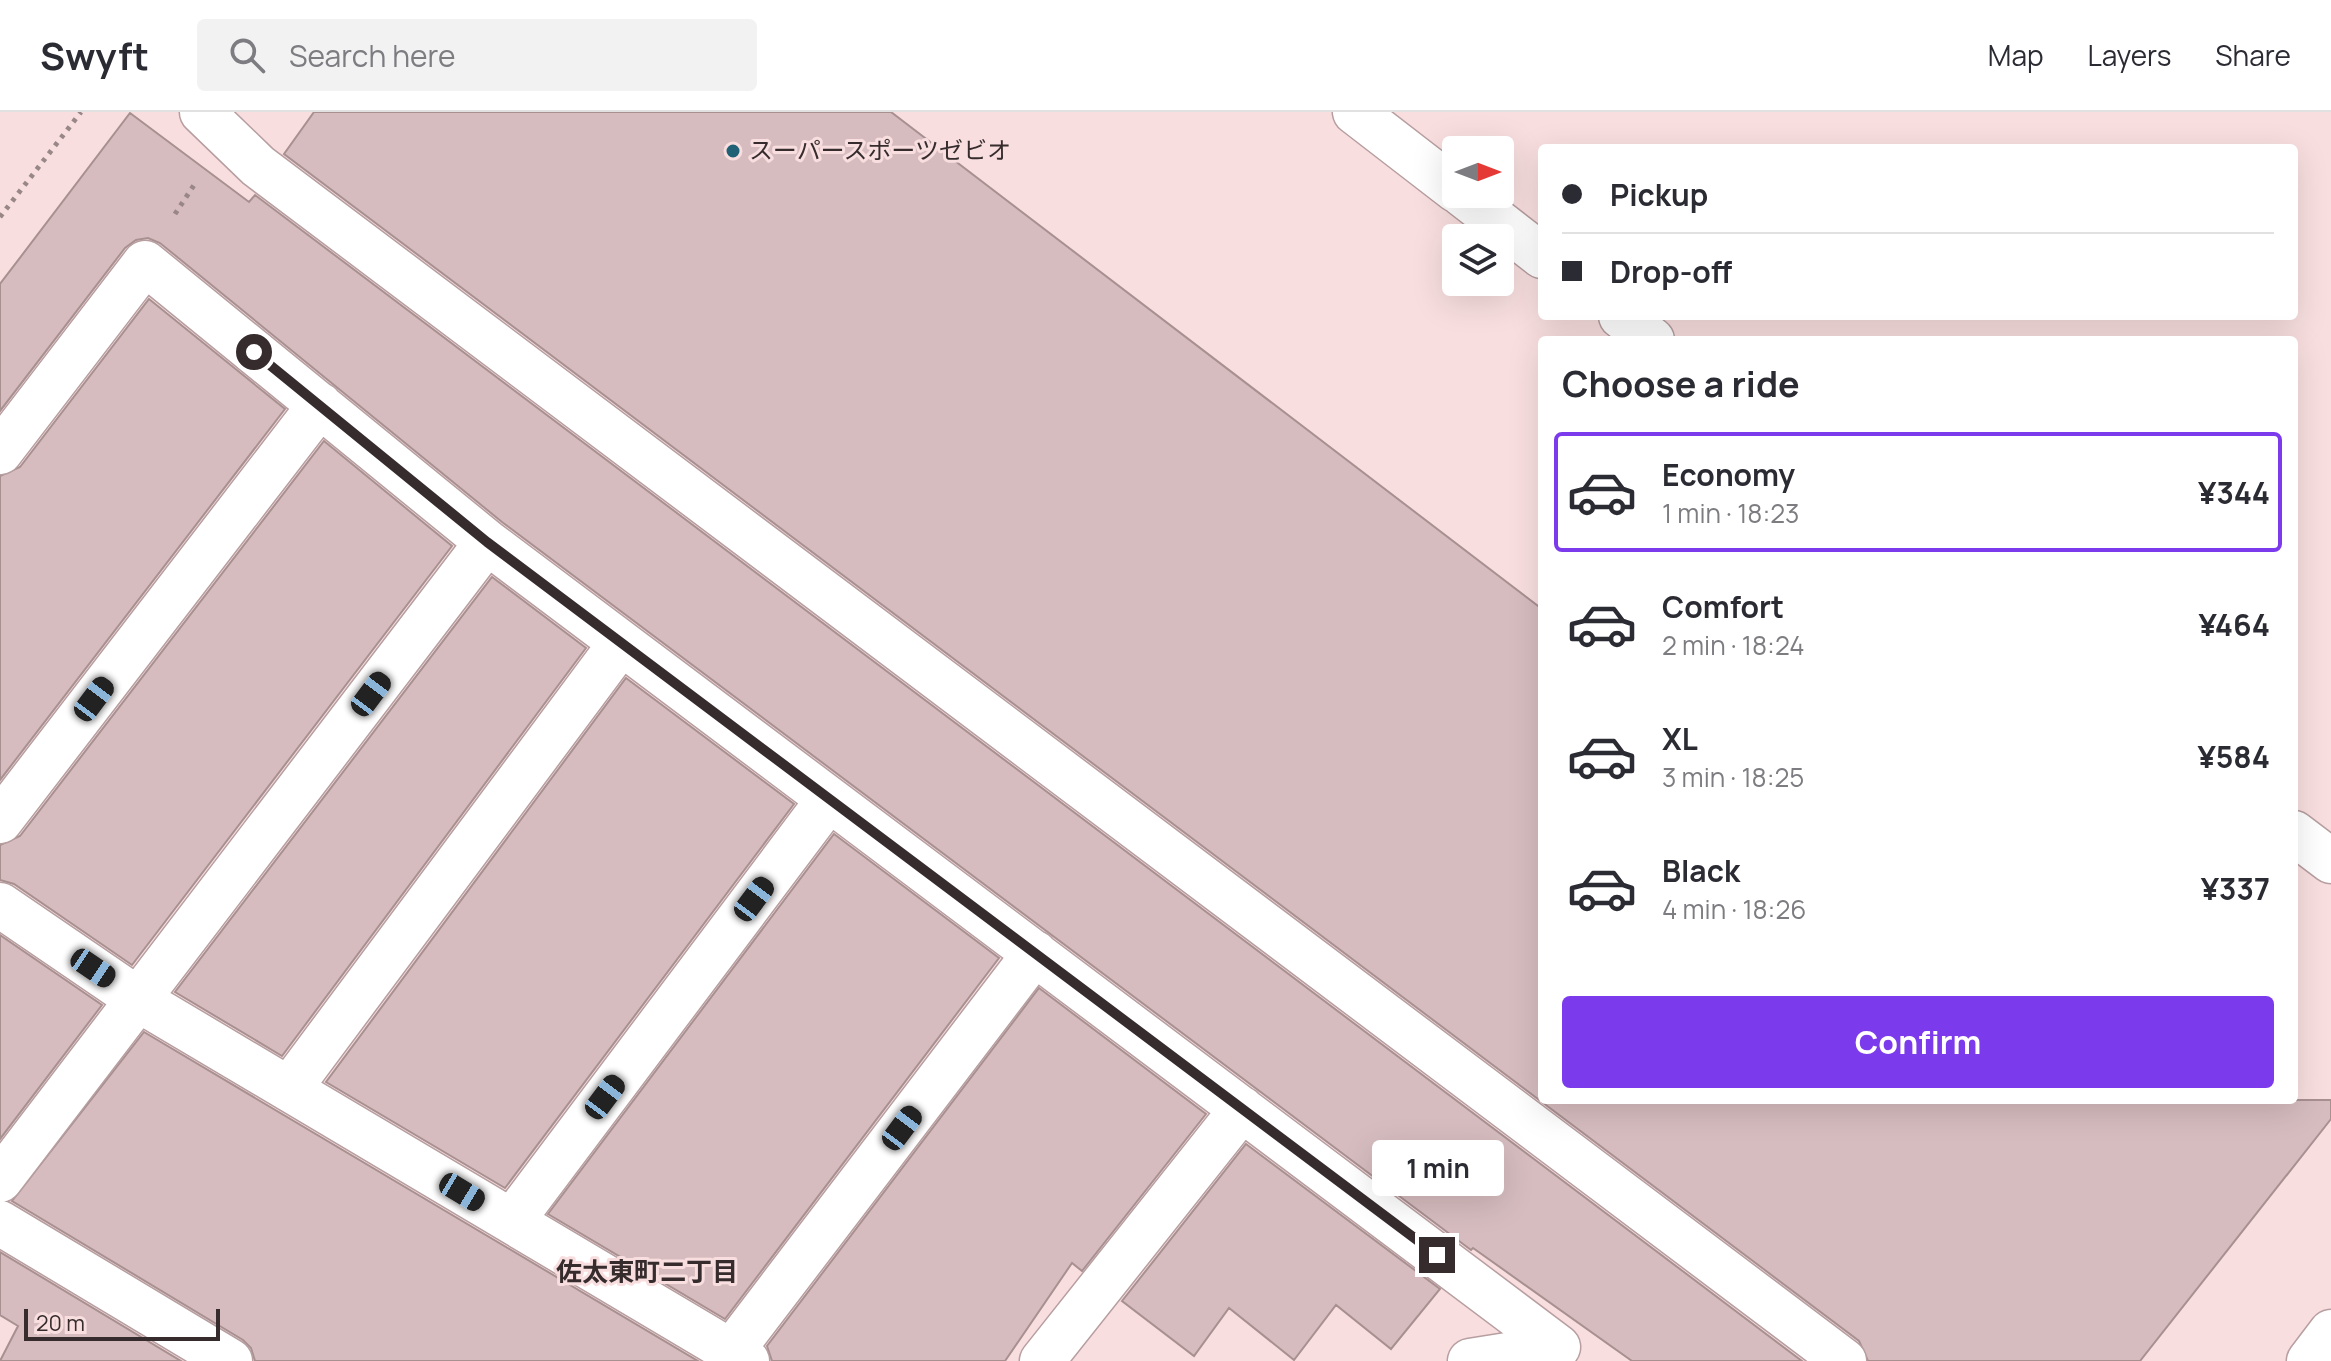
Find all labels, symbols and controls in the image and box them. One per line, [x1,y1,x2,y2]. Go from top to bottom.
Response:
search box [197,19,757,91]
text: Swyft [40,29,149,81]
icon: search [225,33,269,77]
text: Search here [289,35,456,76]
text: Map [1988,36,2044,74]
text: Layers [2088,36,2171,74]
text: Share [2215,36,2291,74]
place label: スーパースポーツゼビオ [749,133,1011,166]
north arrow [1442,136,1514,208]
map controls [1442,136,1514,296]
marker: スーパースポーツゼビオ [724,142,742,160]
text: Pickup [1610,174,1708,215]
button: layers [1442,224,1514,296]
text: Drop-off [1610,251,1732,292]
route start [236,334,272,370]
text: Choose a ride [1562,359,1800,408]
text: Economy [1662,454,1795,495]
icon: car [1566,456,1638,528]
text: ¥344 [2198,472,2270,513]
text: 1 min · 18:23 [1662,495,1799,531]
text: Comfort [1662,586,1784,627]
icon: car [1566,588,1638,660]
text: ¥464 [2199,604,2270,645]
text: 2 min · 18:24 [1662,627,1805,663]
car [347,668,395,720]
car [70,673,118,725]
text: XL [1662,718,1698,759]
icon: car [1566,720,1638,792]
text: ¥584 [2197,736,2270,777]
text: 3 min · 18:25 [1662,759,1804,795]
text: Black [1662,850,1740,891]
icon: car [1566,852,1638,924]
text: ¥337 [2201,868,2270,909]
car [730,873,778,925]
text: 4 min · 18:26 [1662,891,1806,927]
car [66,945,120,991]
button: Confirm [1562,996,2274,1088]
car [581,1071,629,1123]
car [878,1102,926,1154]
callout: 1 min [1371,1139,1503,1195]
text: 1 min [1406,1150,1470,1186]
car [435,1169,489,1215]
route end [1419,1237,1455,1273]
district label: 佐太東町二丁目 [556,1253,738,1289]
scale bar [24,1305,220,1341]
text: 20 m [36,1308,85,1338]

